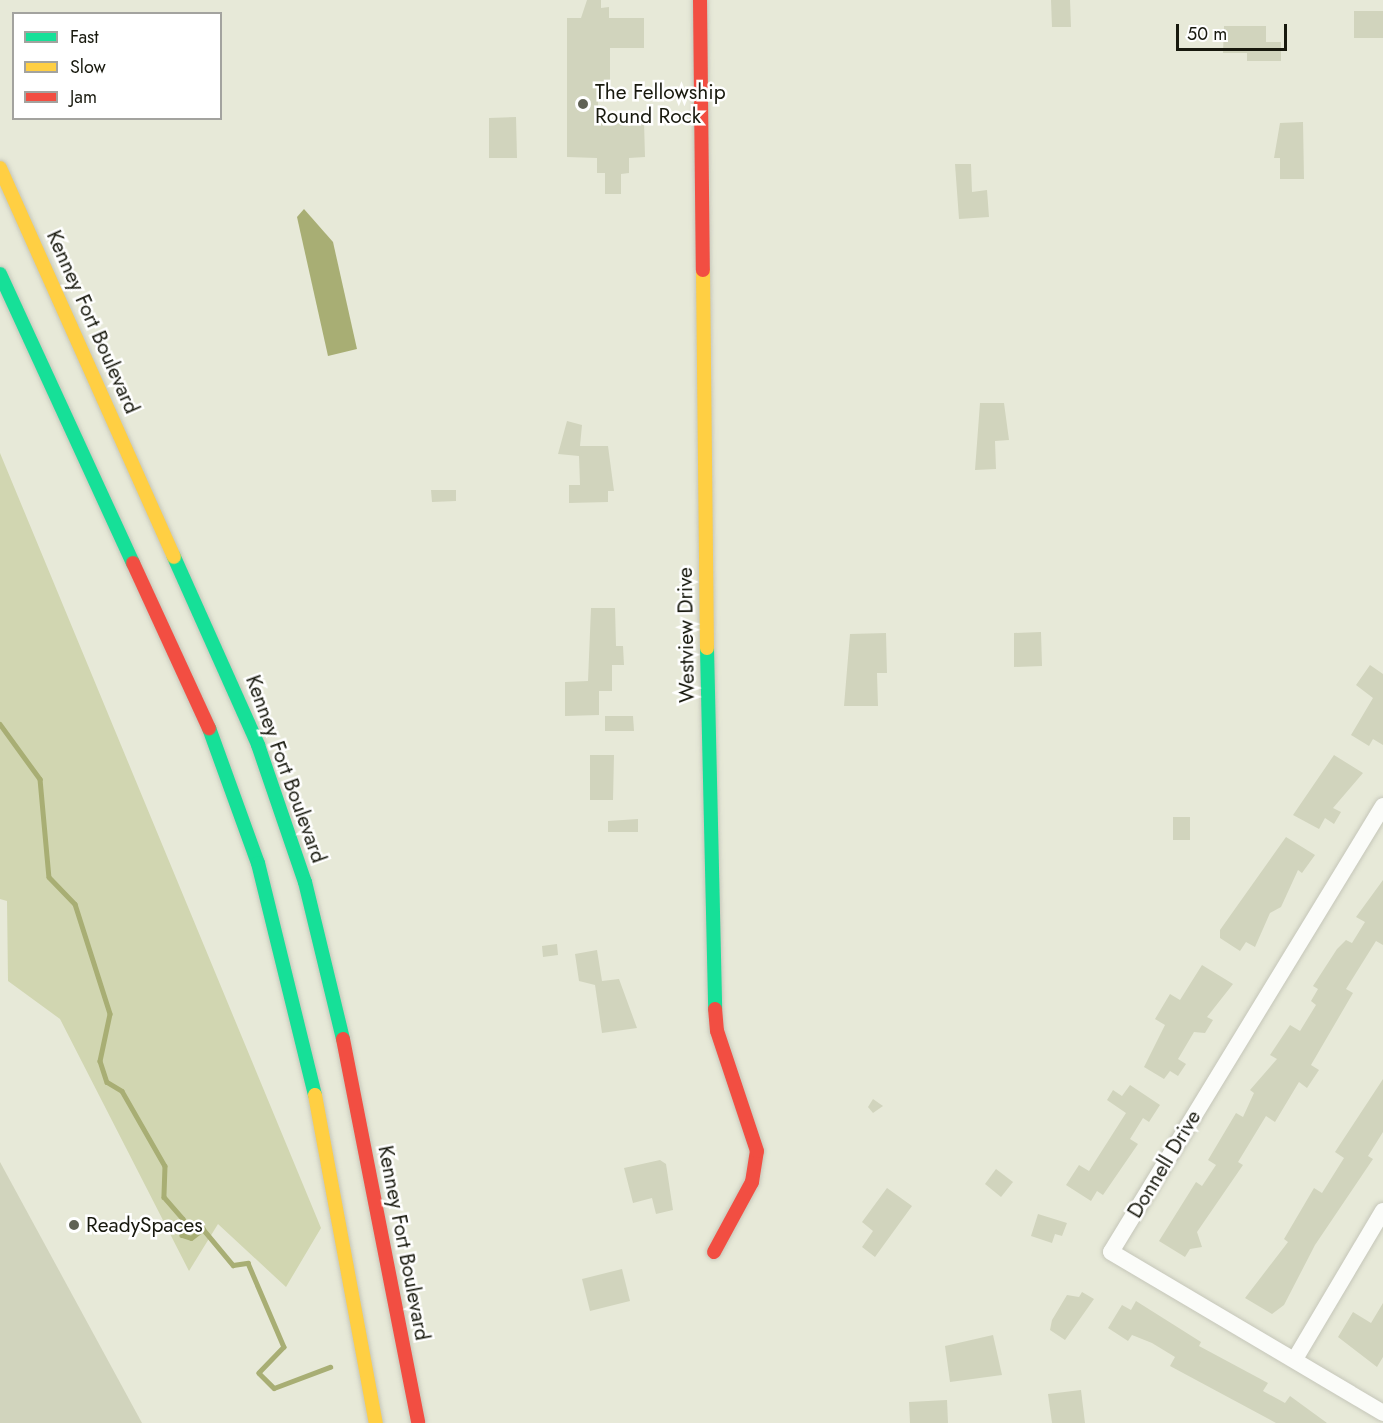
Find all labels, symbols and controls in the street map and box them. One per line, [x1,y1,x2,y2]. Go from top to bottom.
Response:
legend [12,12,222,120]
scale bar [1179,12,1290,50]
text: 50 m [1187,21,1227,47]
text: Fast [70,24,99,50]
text: Slow [70,54,106,80]
place label: The Fellowship Round Rock [595,79,726,129]
text: Jam [70,84,97,110]
marker: The Fellowship Round Rock [576,97,590,111]
street label: Kenney Fort Boulevard [41,226,145,418]
street label: Westview Drive [672,567,700,703]
street label: Kenney Fort Boulevard [240,672,332,866]
street label: Donnell Drive [1122,1106,1206,1222]
street label: Kenney Fort Boulevard [373,1143,435,1343]
place label: ReadySpaces [86,1212,203,1238]
marker: ReadySpaces [67,1218,81,1232]

